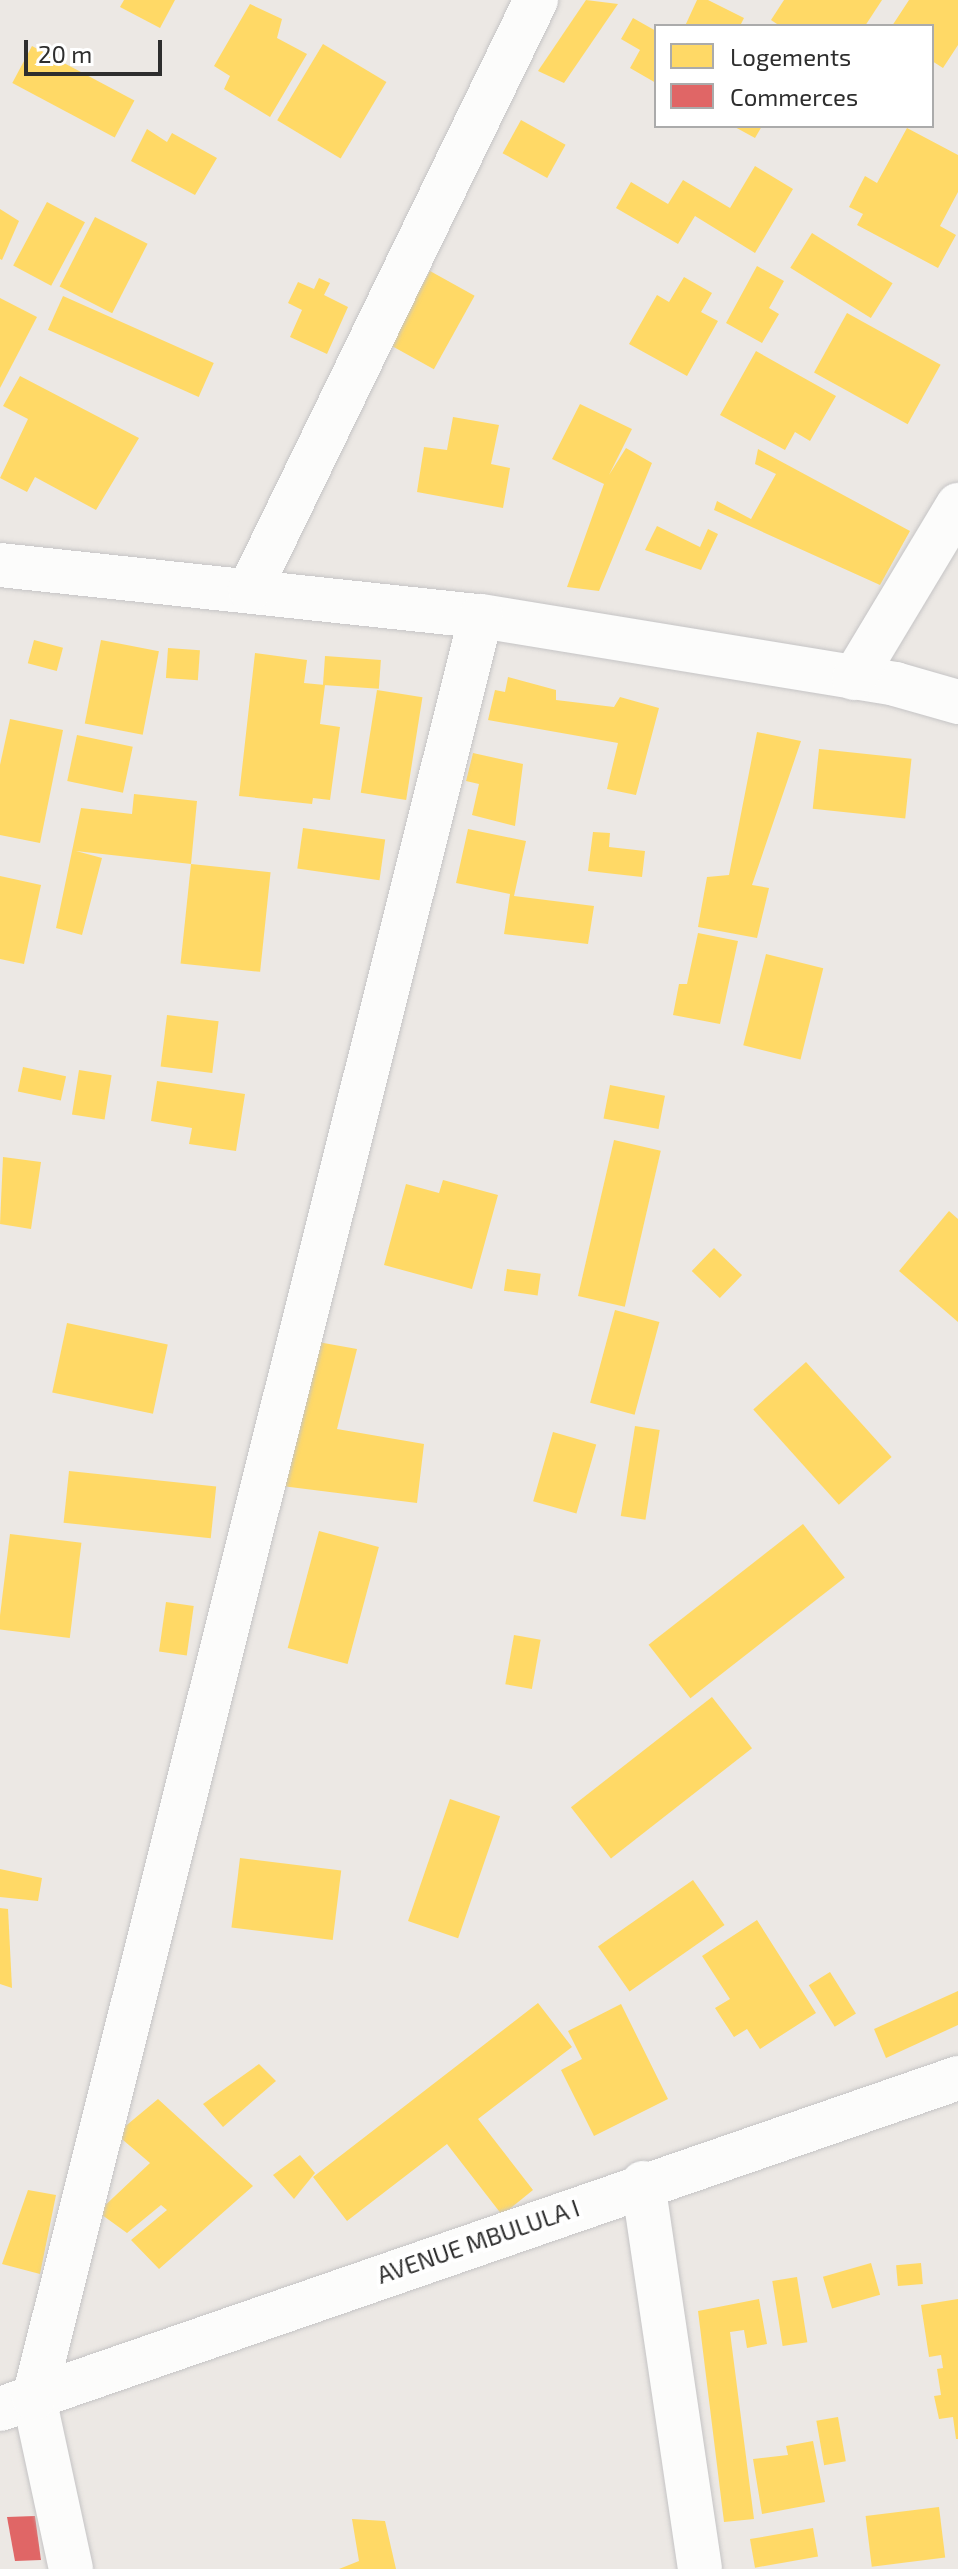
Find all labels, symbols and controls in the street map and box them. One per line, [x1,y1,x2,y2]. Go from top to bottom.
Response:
scale bar [28,24,166,74]
legend [654,24,934,128]
text: 20 m [38,39,92,68]
text: Logements [730,42,851,71]
text: Commerces [730,82,858,111]
street label: AVENUE MBULULA I [373,2193,583,2289]

